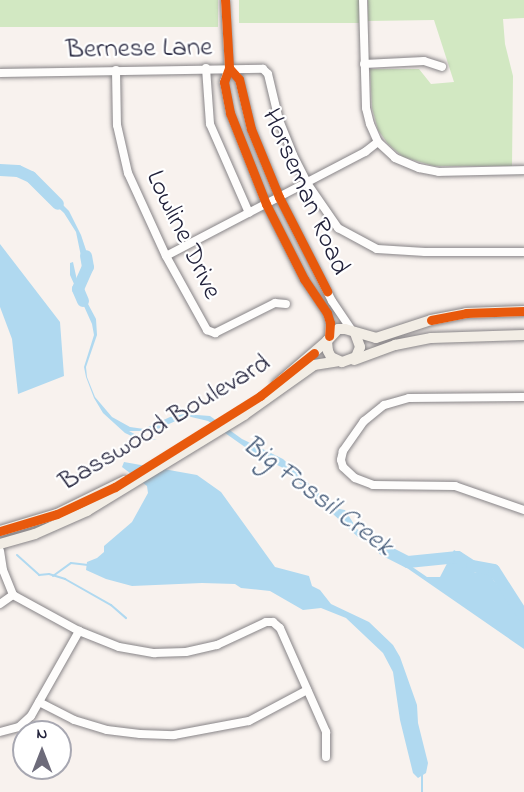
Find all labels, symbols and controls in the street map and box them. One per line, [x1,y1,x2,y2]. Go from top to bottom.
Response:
street label: Bernese Lane [65,32,213,66]
street label: Horseman Road [254,104,356,280]
street label: Lowline Drive [138,165,228,305]
street label: Basswood Boulevard [54,347,276,499]
water label: Big Fossil Creek [235,429,399,565]
north arrow [12,720,72,780]
text: N [37,722,47,746]

